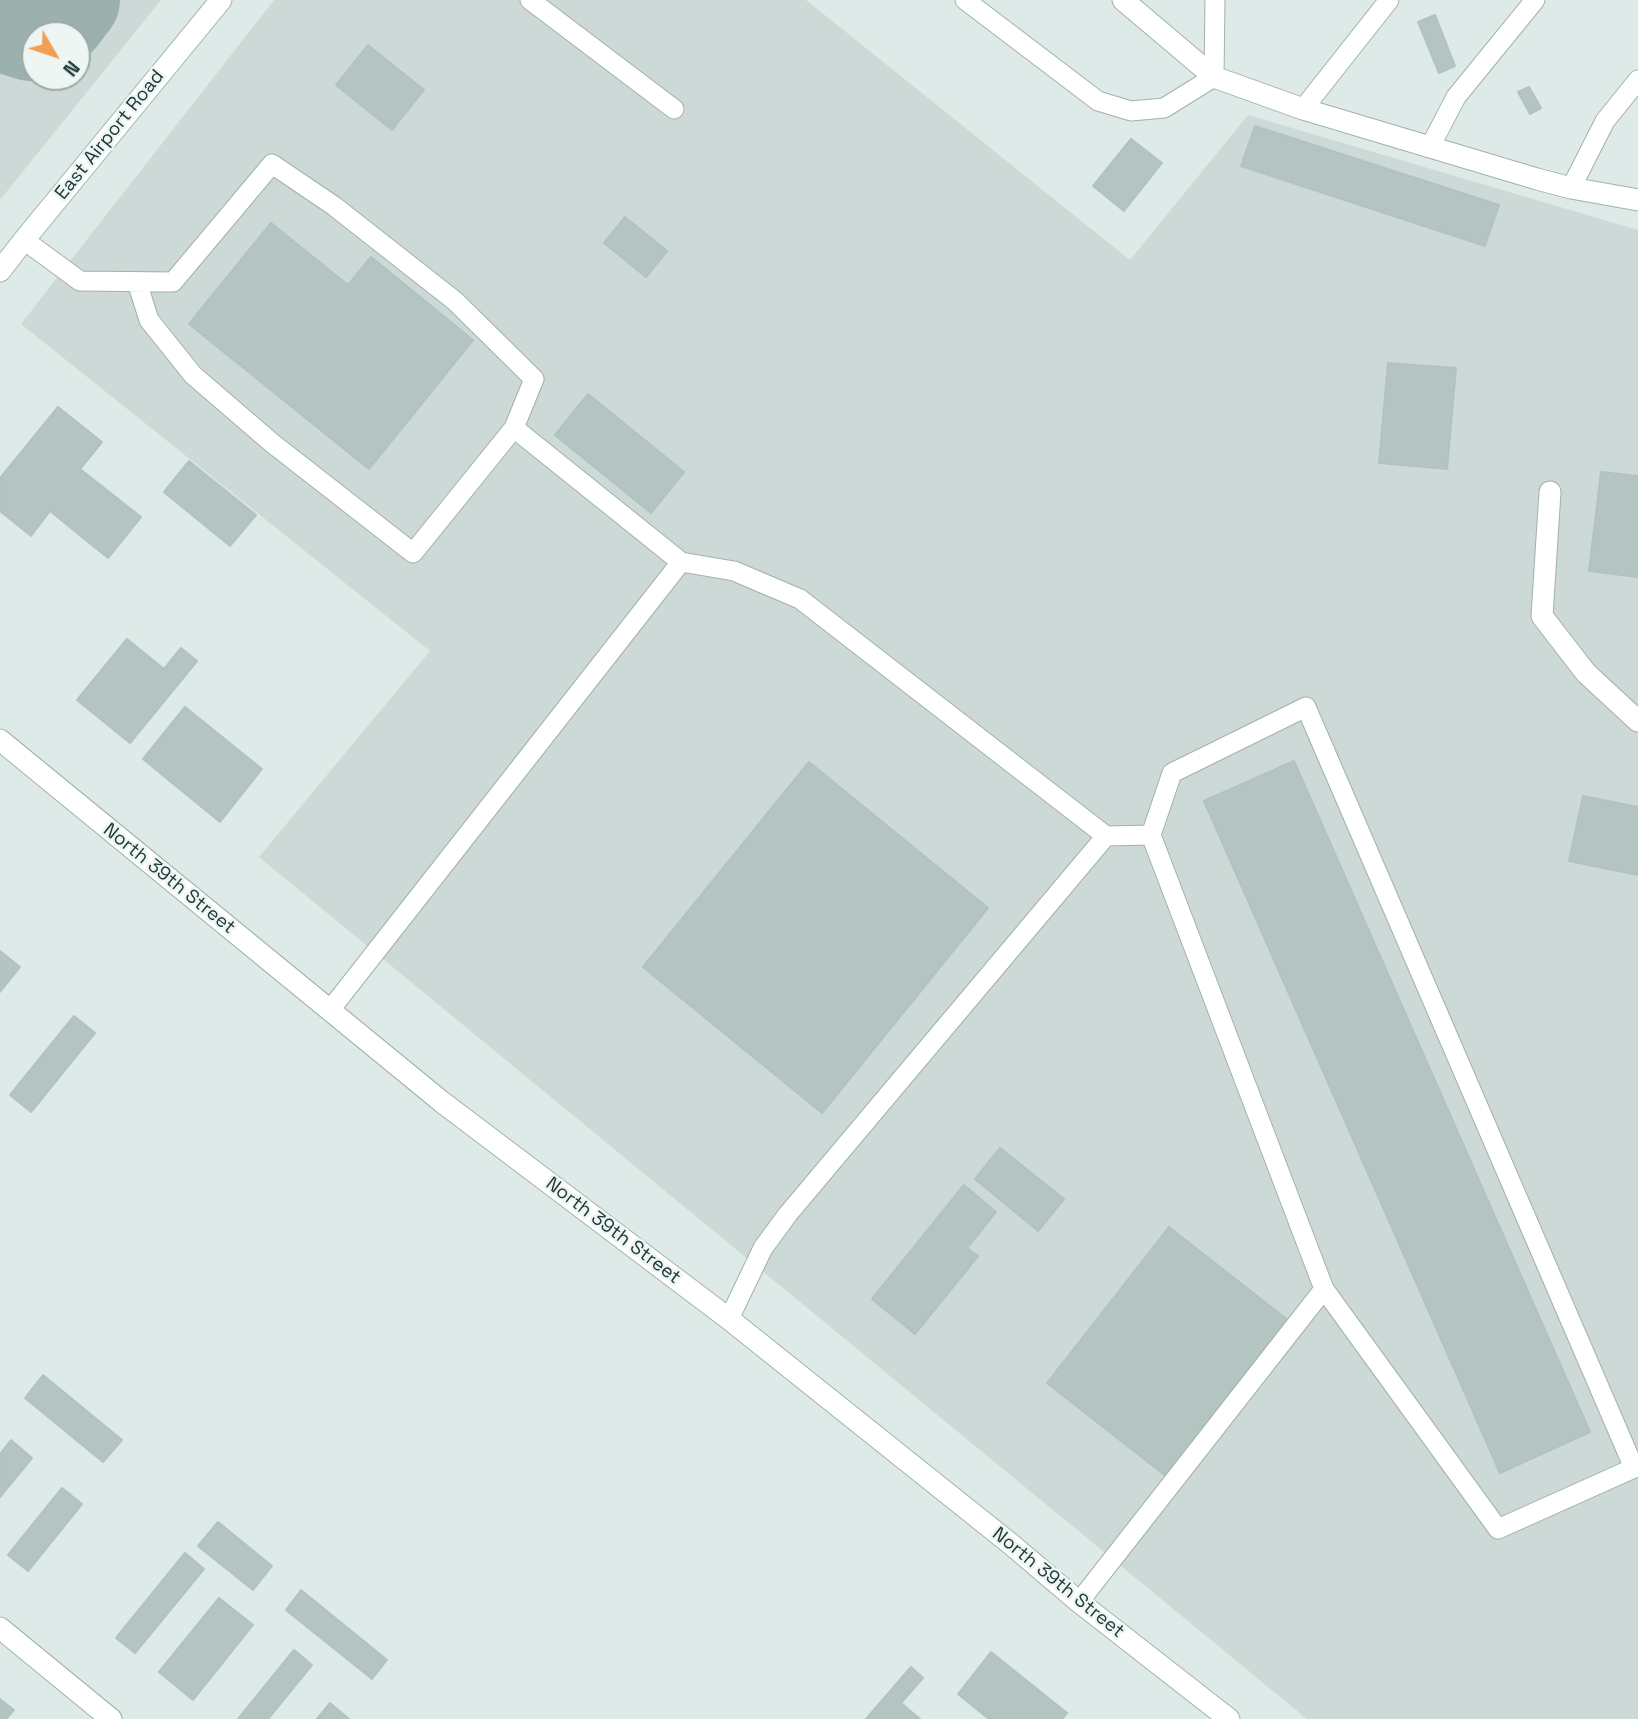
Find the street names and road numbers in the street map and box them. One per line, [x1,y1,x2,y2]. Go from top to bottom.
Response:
street label: East Airport Road [51,66,169,204]
street label: North 39th Street [98,819,240,939]
street label: North 39th Street [541,1173,685,1289]
street label: North 39th Street [987,1523,1129,1643]

